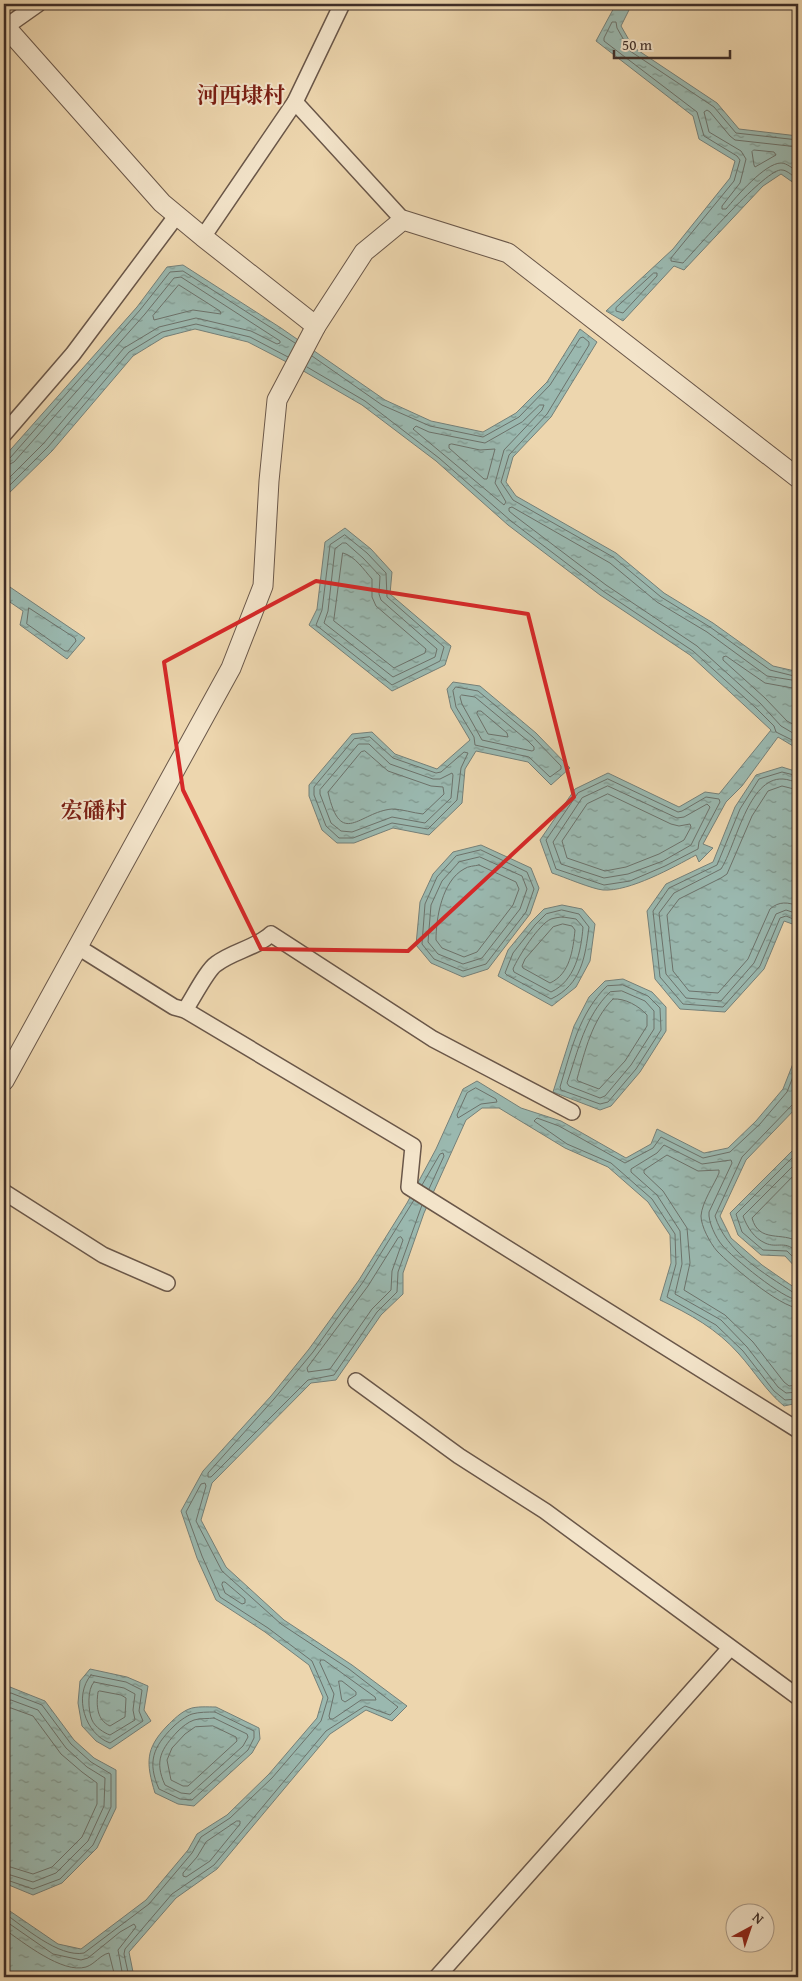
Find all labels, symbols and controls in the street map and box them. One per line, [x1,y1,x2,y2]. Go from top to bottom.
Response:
scale bar [614,28,731,60]
text: 50 m [622,34,653,55]
district label: 河西埭村 [197,79,285,111]
district label: 宏磻村 [61,794,127,826]
north arrow [724,1904,774,1954]
text: N [748,1907,769,1929]

